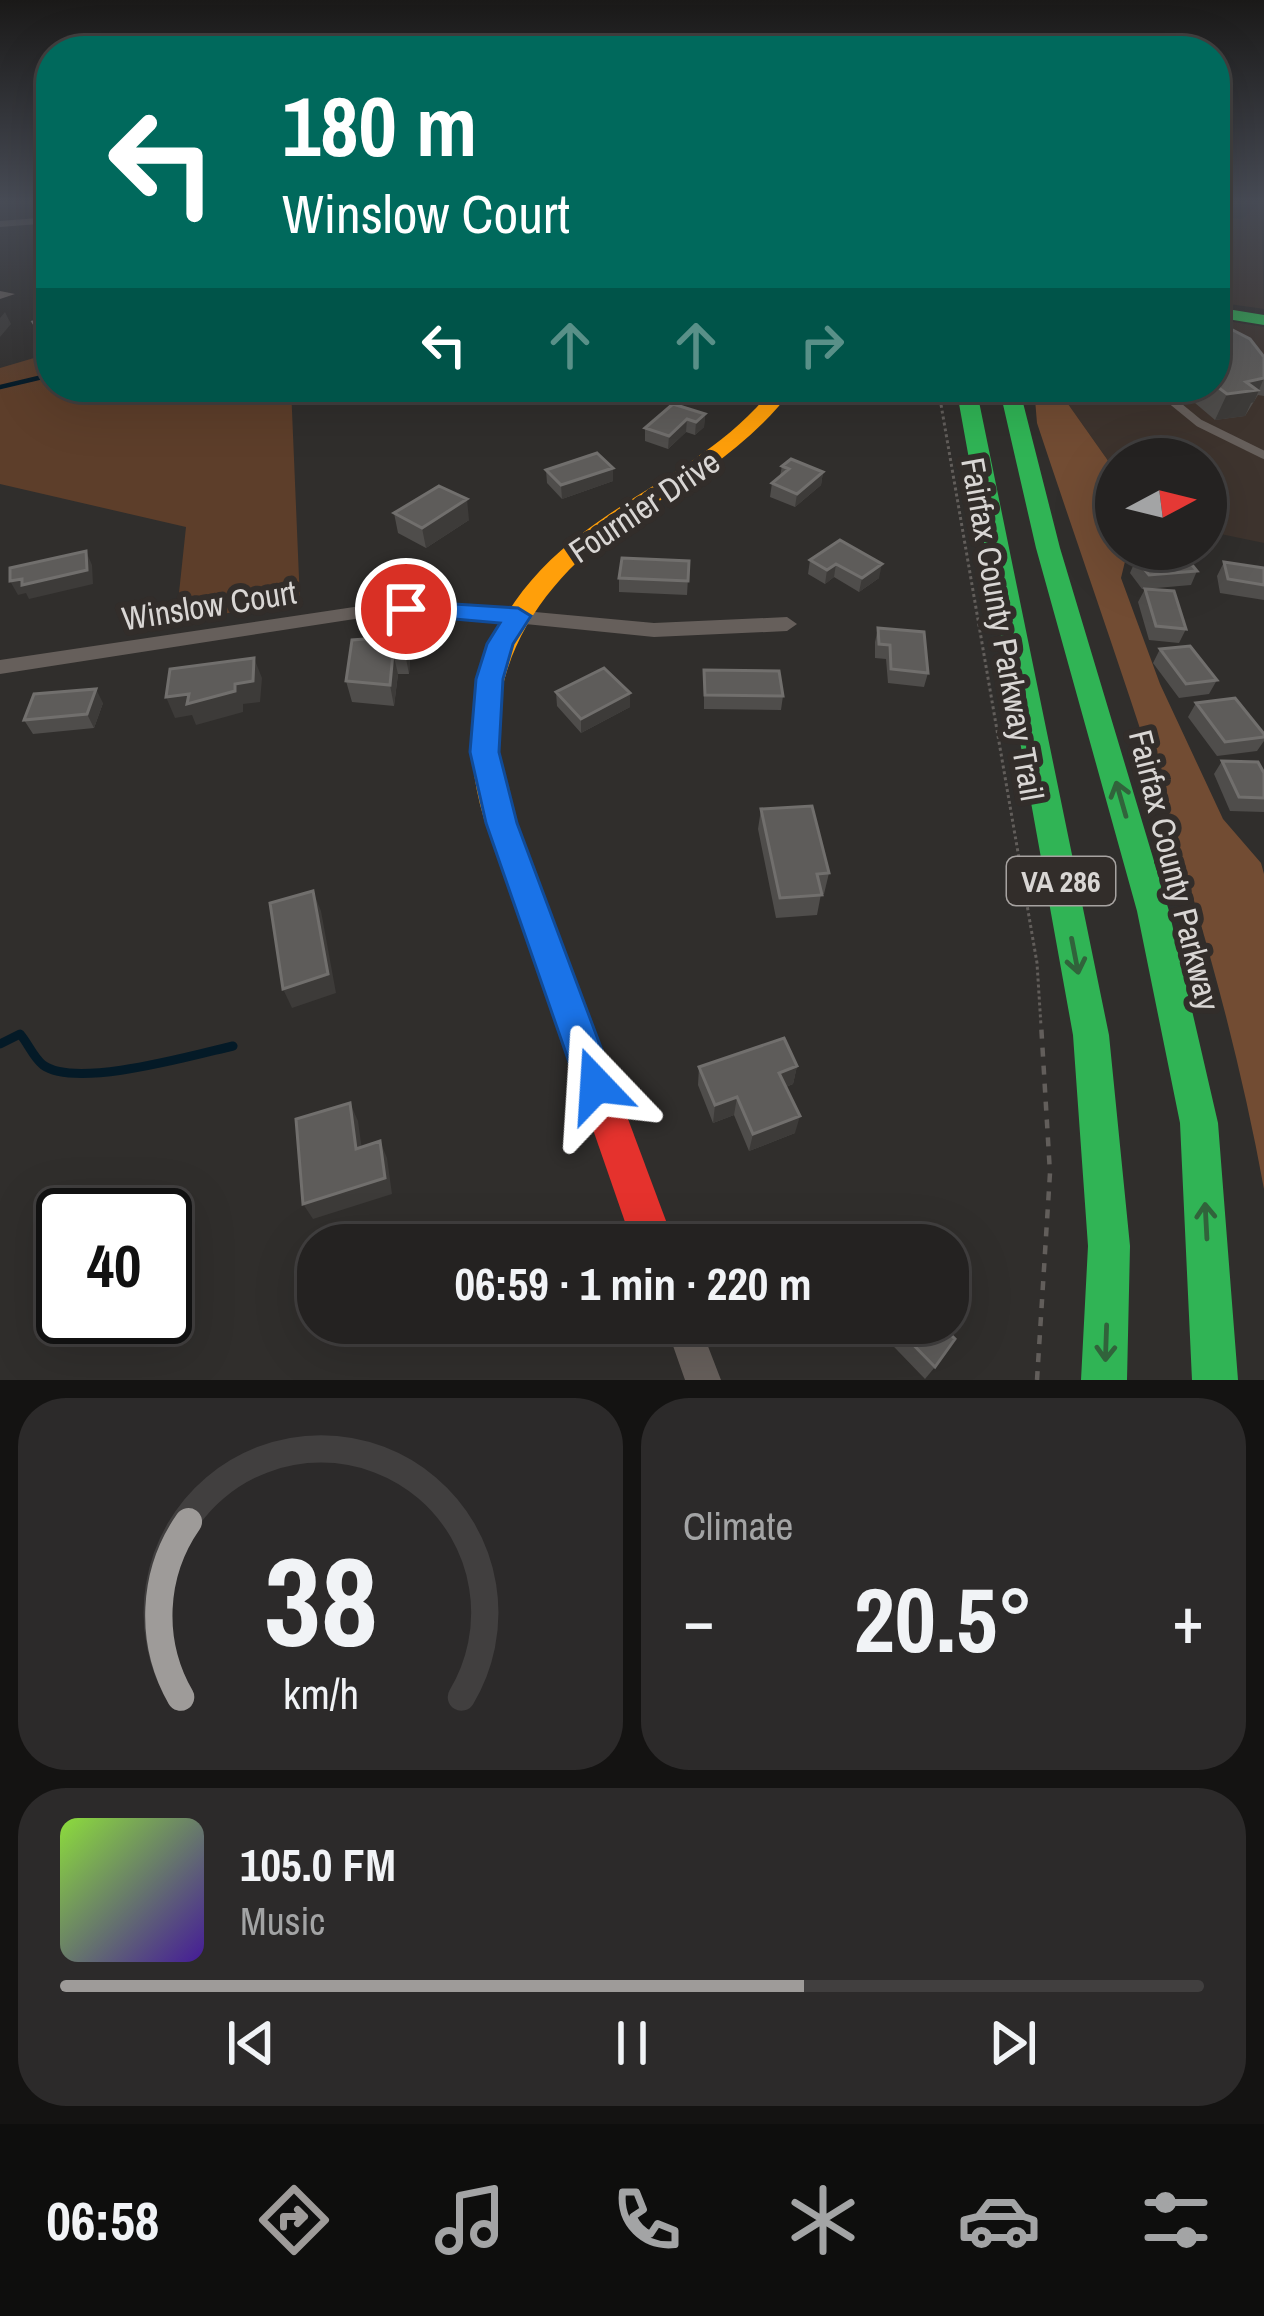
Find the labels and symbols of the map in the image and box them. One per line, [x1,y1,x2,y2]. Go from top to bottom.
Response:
north arrow [1095,438,1227,570]
street label: Fournier Drive [560,439,728,573]
street label: Fairfax County Parkway Trail [951,454,1055,804]
pin [355,558,457,660]
street label: Winslow Court [119,570,299,640]
street label: Fairfax County Parkway [1119,725,1231,1015]
one-way arrow [1109,781,1131,819]
road number: VA 286 [1007,857,1115,905]
one-way arrow [1065,935,1087,974]
position arrow [533,1022,659,1148]
speed limit sign: 40 [36,1188,192,1344]
one-way arrow [1194,1202,1217,1241]
one-way arrow [1095,1323,1118,1362]

